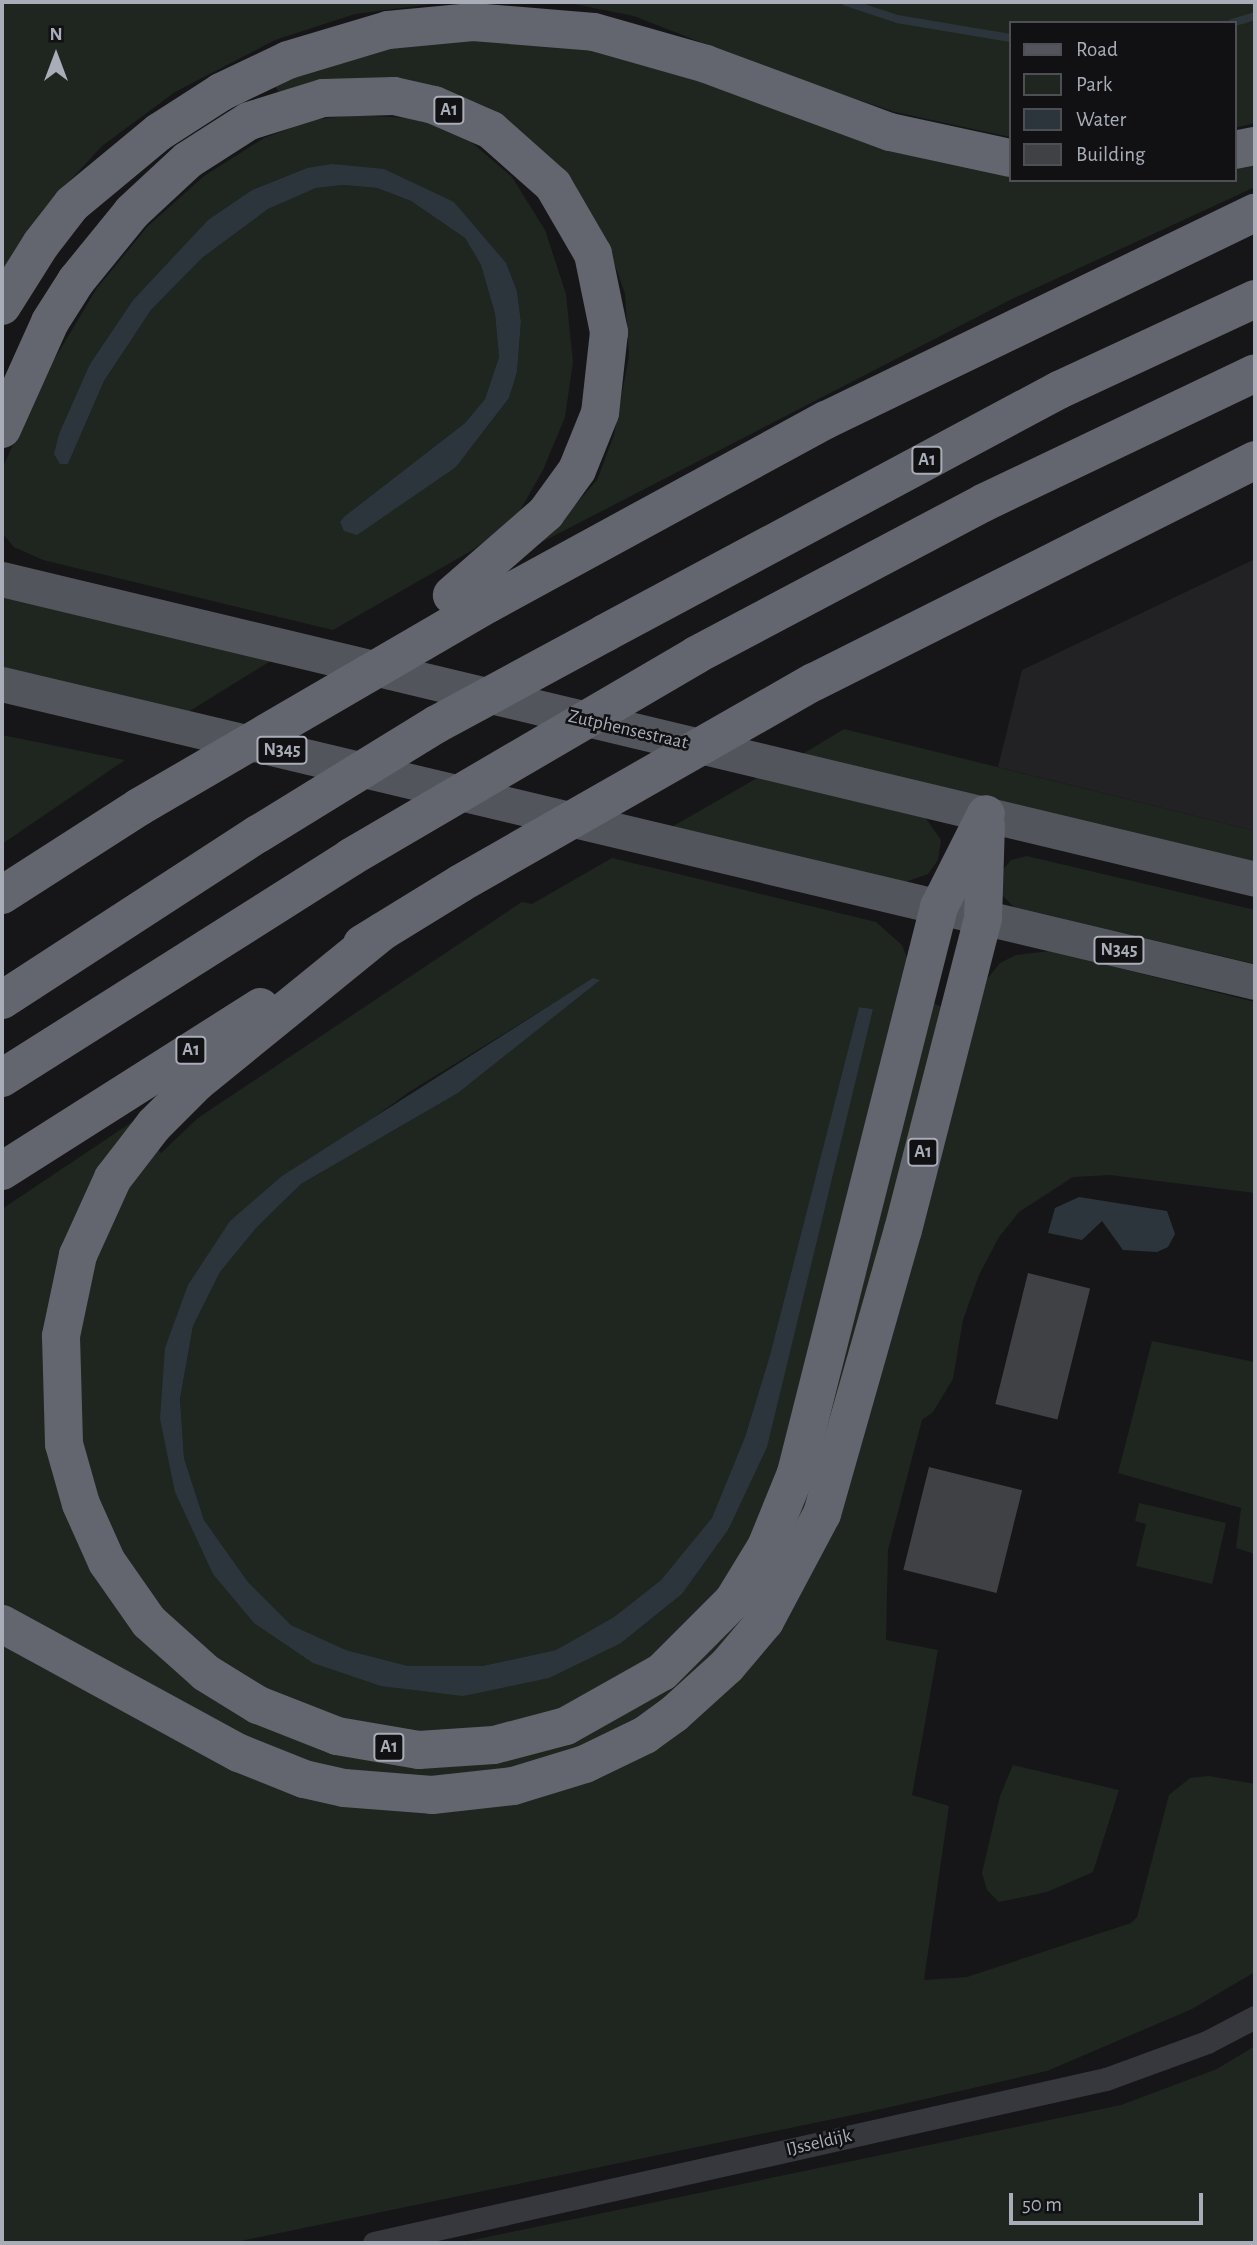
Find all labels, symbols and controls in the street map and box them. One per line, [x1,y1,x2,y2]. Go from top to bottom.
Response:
north arrow [21,21,91,91]
legend [1009,21,1236,182]
text: N [49,25,63,44]
text: Road [1076,39,1118,60]
text: Park [1076,74,1112,95]
road number: A1 [433,96,465,124]
text: Water [1076,109,1126,130]
text: Building [1076,144,1145,165]
road number: A1 [911,446,943,474]
street label: Zutphensestraat [566,705,690,755]
road number: N345 [256,736,308,764]
road number: N345 [1093,936,1145,965]
road number: A1 [175,1036,207,1064]
road number: A1 [907,1138,939,1167]
road number: A1 [373,1732,405,1762]
street label: IJsseldijk [784,2124,854,2162]
scale bar [1012,2178,1206,2222]
text: 50 m [1022,2194,1062,2215]

